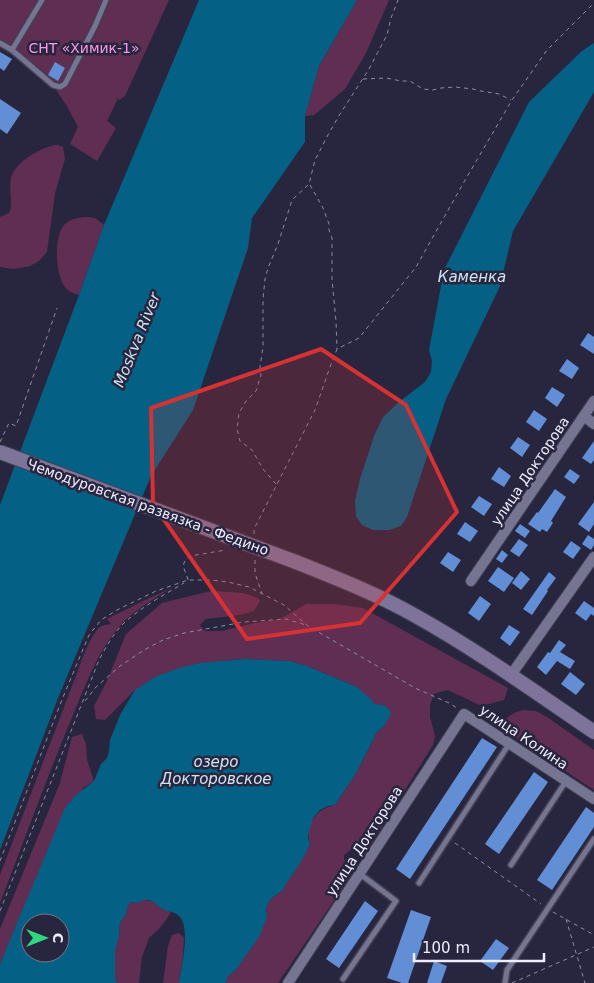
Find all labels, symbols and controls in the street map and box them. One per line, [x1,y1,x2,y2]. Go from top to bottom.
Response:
park label: СНТ «Химик-1» [28,40,140,56]
water label: Каменка [438,268,506,286]
water label: Moskva River [110,289,164,390]
street label: улица Докторова [488,414,572,528]
street label: Чемодуровская развязка - Федино [25,456,271,558]
street label: улица Колина [477,702,571,772]
water label: озеро Докторовское [159,753,272,788]
street label: улица Докторова [322,783,406,899]
north arrow [20,913,70,963]
scale bar [414,930,544,962]
text: С [50,933,66,943]
text: 100 m [422,939,470,957]

